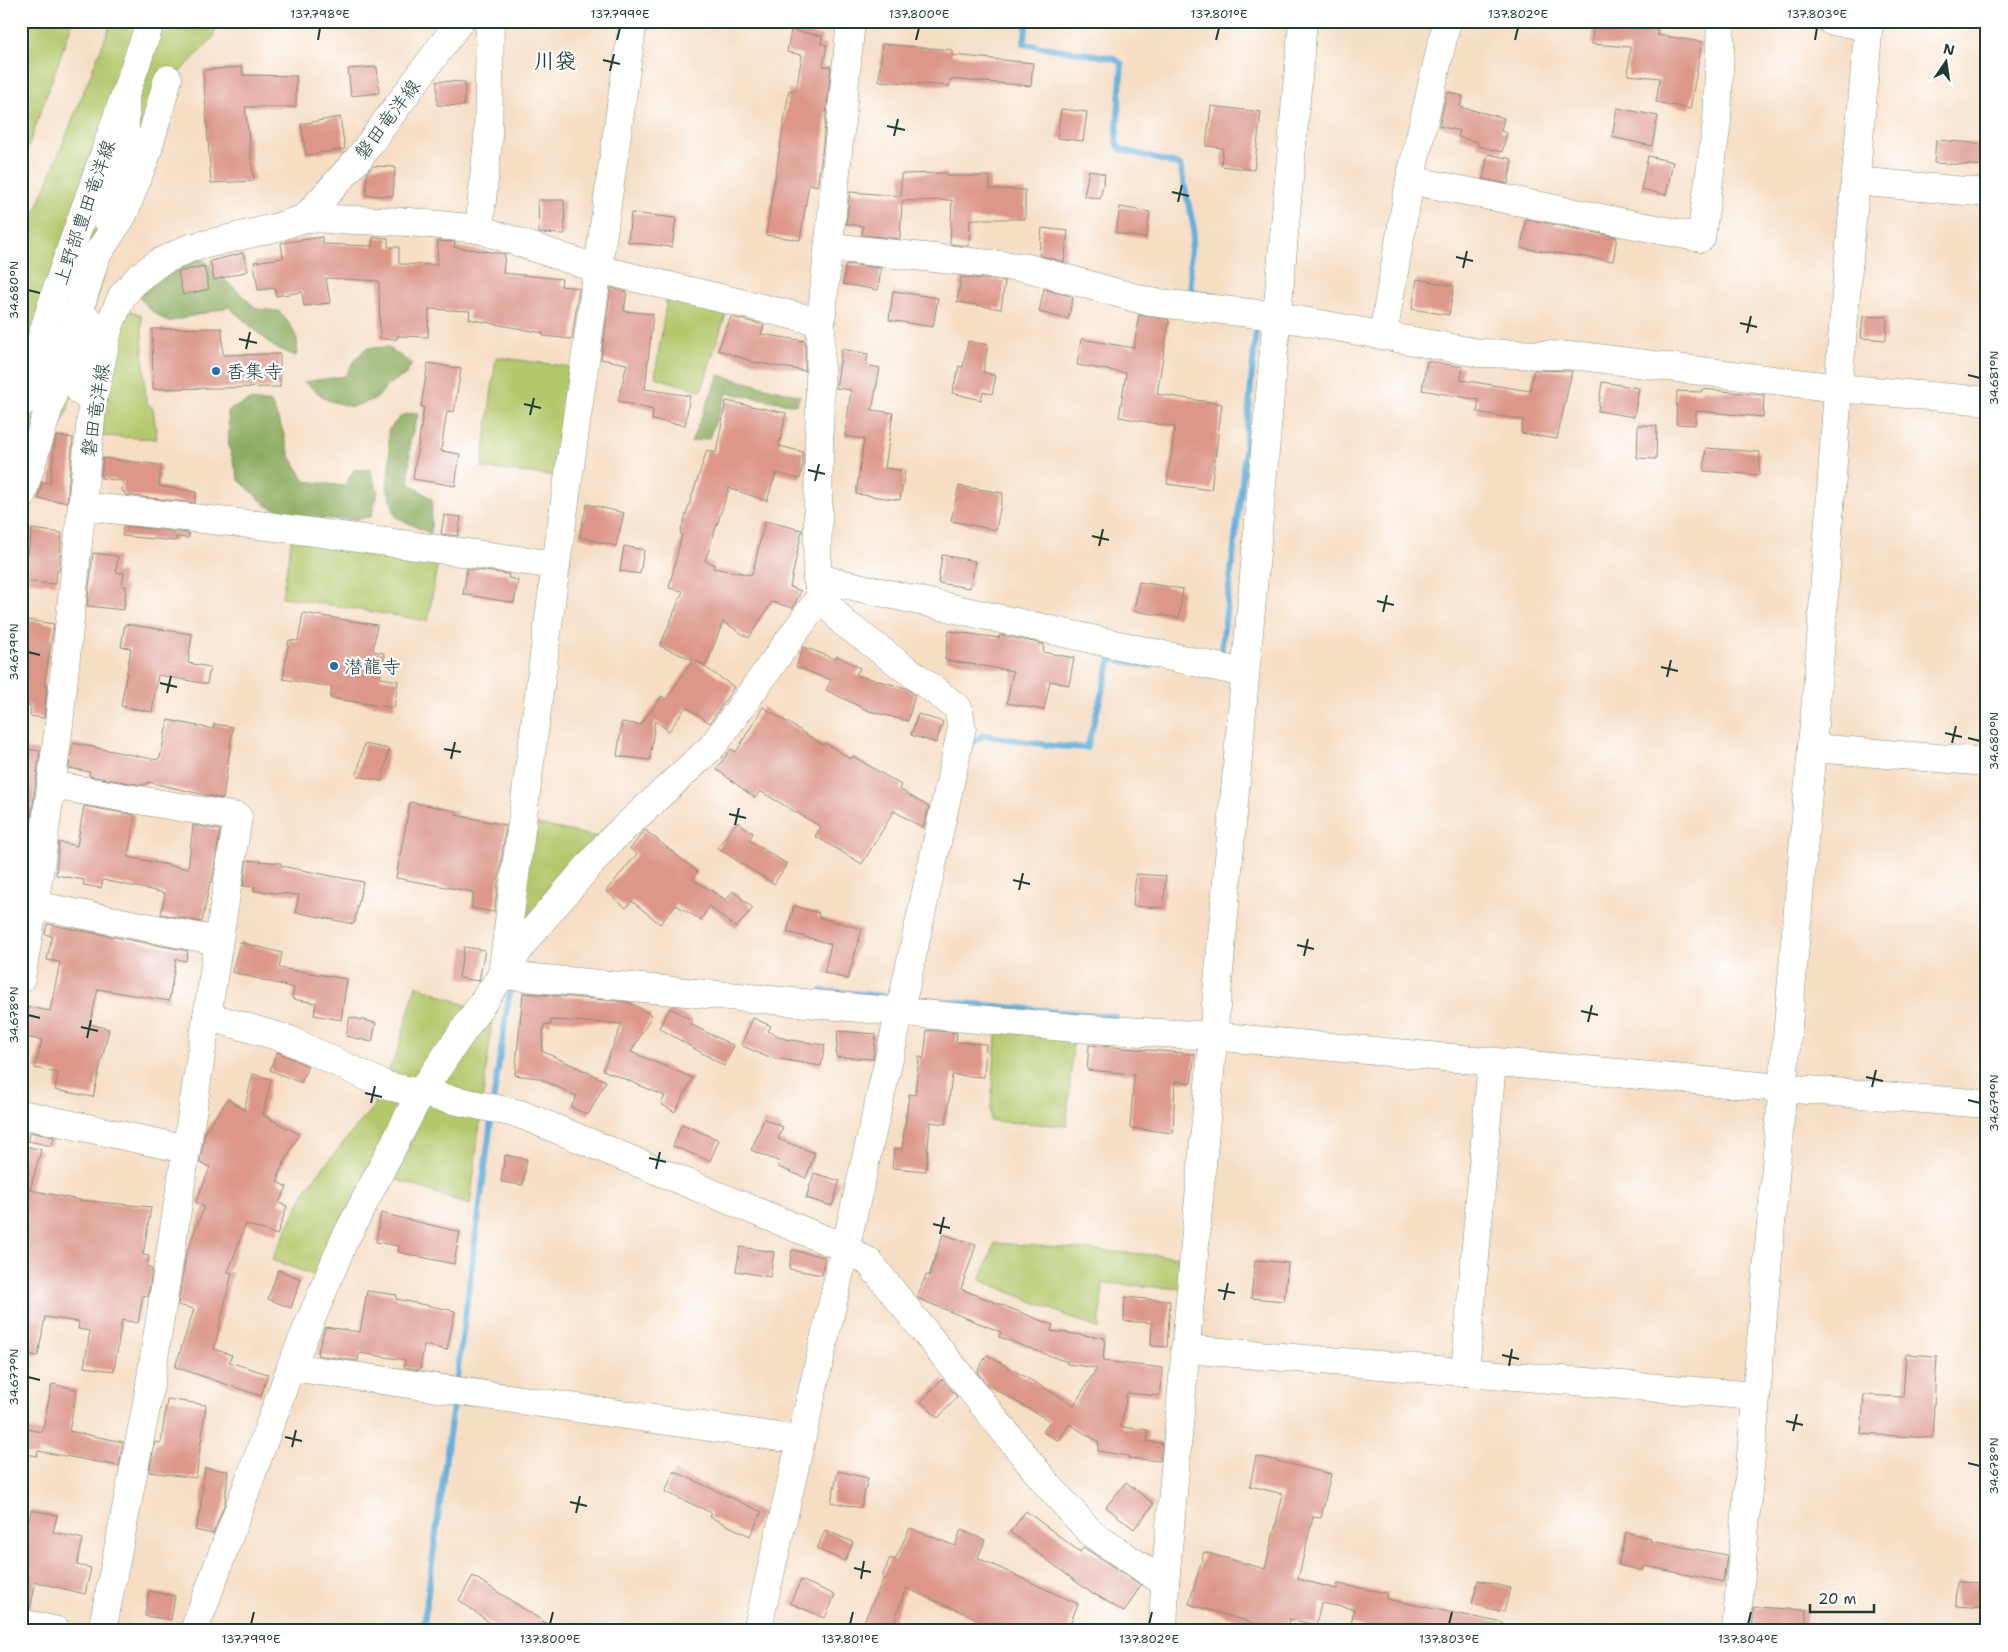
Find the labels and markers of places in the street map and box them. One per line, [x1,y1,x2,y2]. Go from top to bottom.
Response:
place label: 香集寺 [226,359,283,384]
marker: 香集寺 [210,365,222,377]
place label: 潜龍寺 [344,654,401,679]
marker: 潜龍寺 [328,660,340,672]

